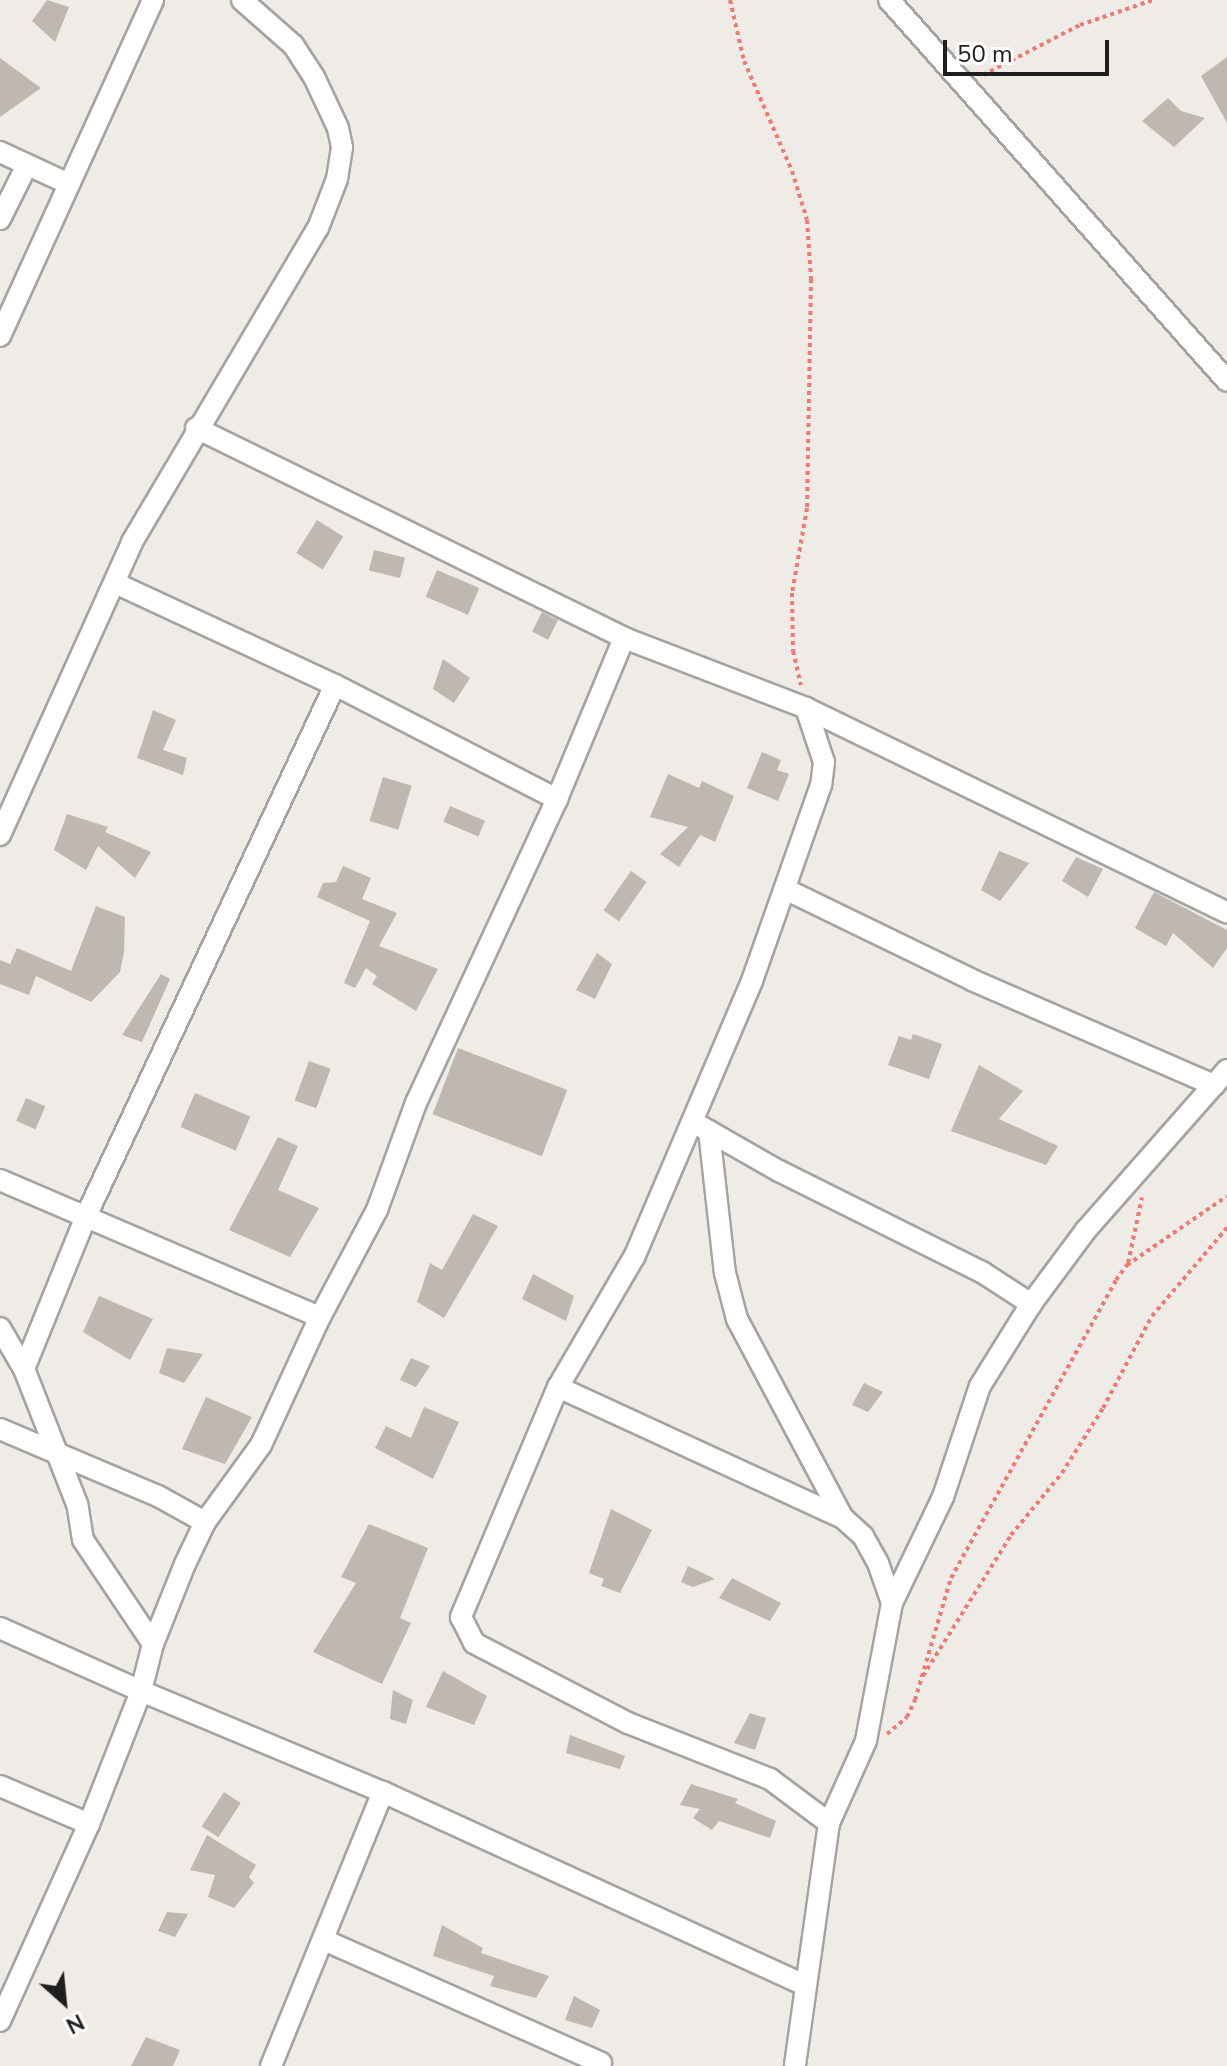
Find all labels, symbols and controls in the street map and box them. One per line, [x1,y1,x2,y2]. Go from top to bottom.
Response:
scale bar [947,24,1113,74]
text: 50 m [957,38,1013,70]
north arrow [24,1962,104,2042]
text: N [61,2006,89,2040]

